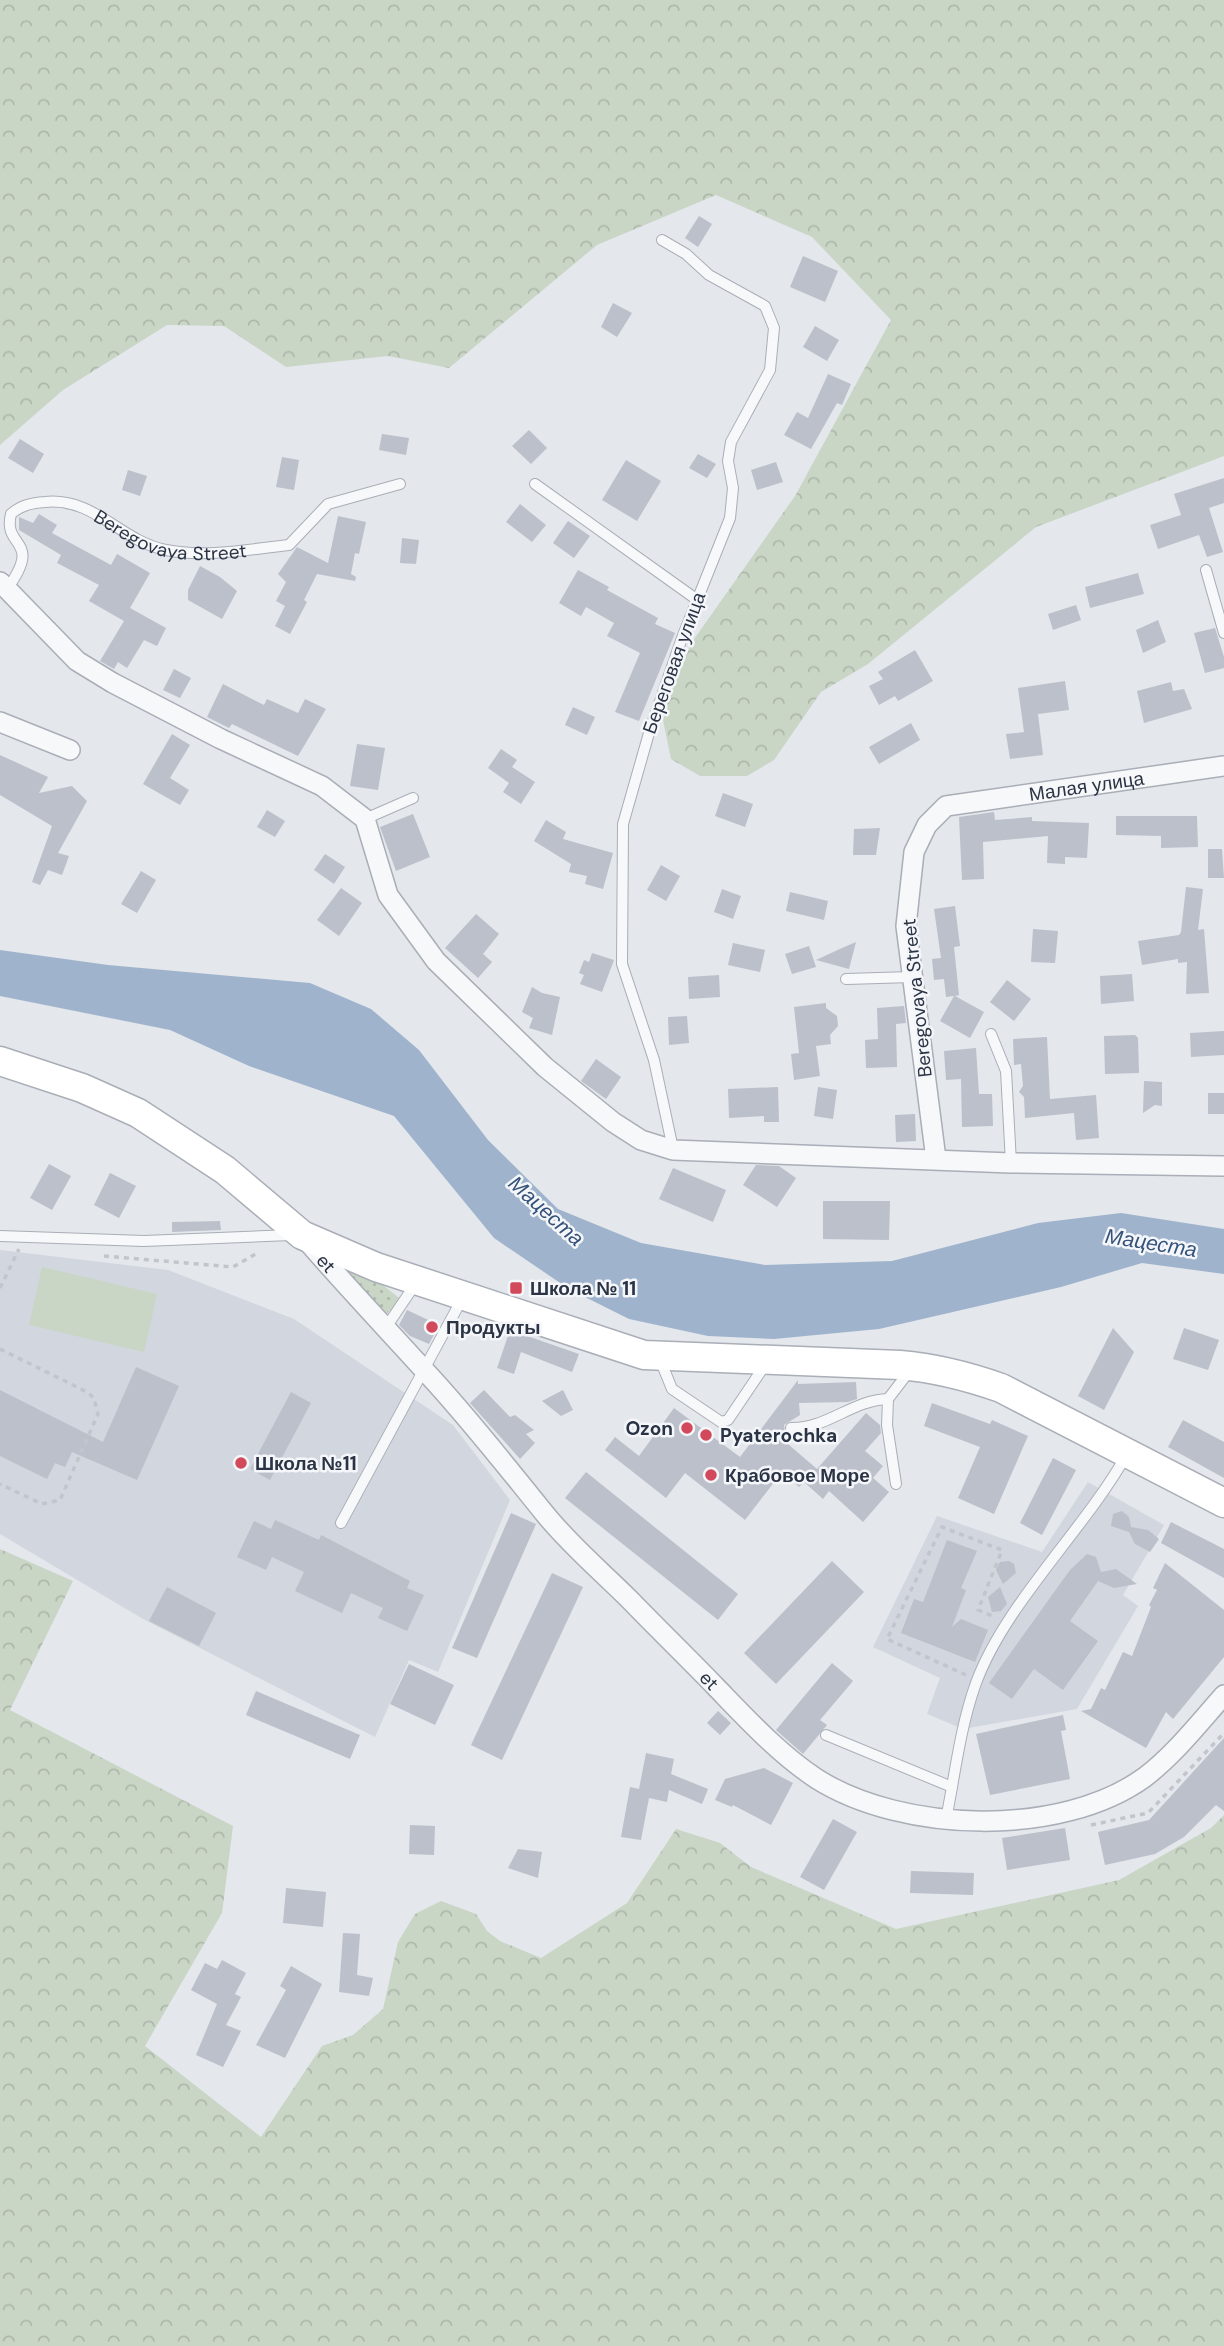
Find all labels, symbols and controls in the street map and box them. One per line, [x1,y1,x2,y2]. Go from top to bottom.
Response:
street label: Beregovaya Street [90,503,248,566]
street label: Береговая улица [637,588,711,737]
street label: Малая улица [1027,765,1146,806]
street label: Beregovaya Street [896,917,938,1079]
water label: Мацеста [502,1170,590,1252]
water label: Мацеста [1103,1222,1199,1264]
street label: et [311,1248,342,1278]
place label: Школа № 11 [530,1276,636,1301]
marker: Школа № 11 [508,1280,524,1296]
place label: Продукты [446,1315,541,1340]
marker: Продукты [424,1319,440,1335]
place label: Ozon [625,1416,673,1441]
marker: Ozon [679,1420,695,1436]
place label: Pyaterochka [720,1423,837,1448]
marker: Pyaterochka [698,1427,714,1443]
place label: Школа №11 [255,1451,357,1476]
marker: Школа №11 [233,1455,249,1471]
place label: Крабовое Море [725,1463,870,1488]
marker: Крабовое Море [703,1467,719,1483]
street label: et [694,1665,725,1696]

